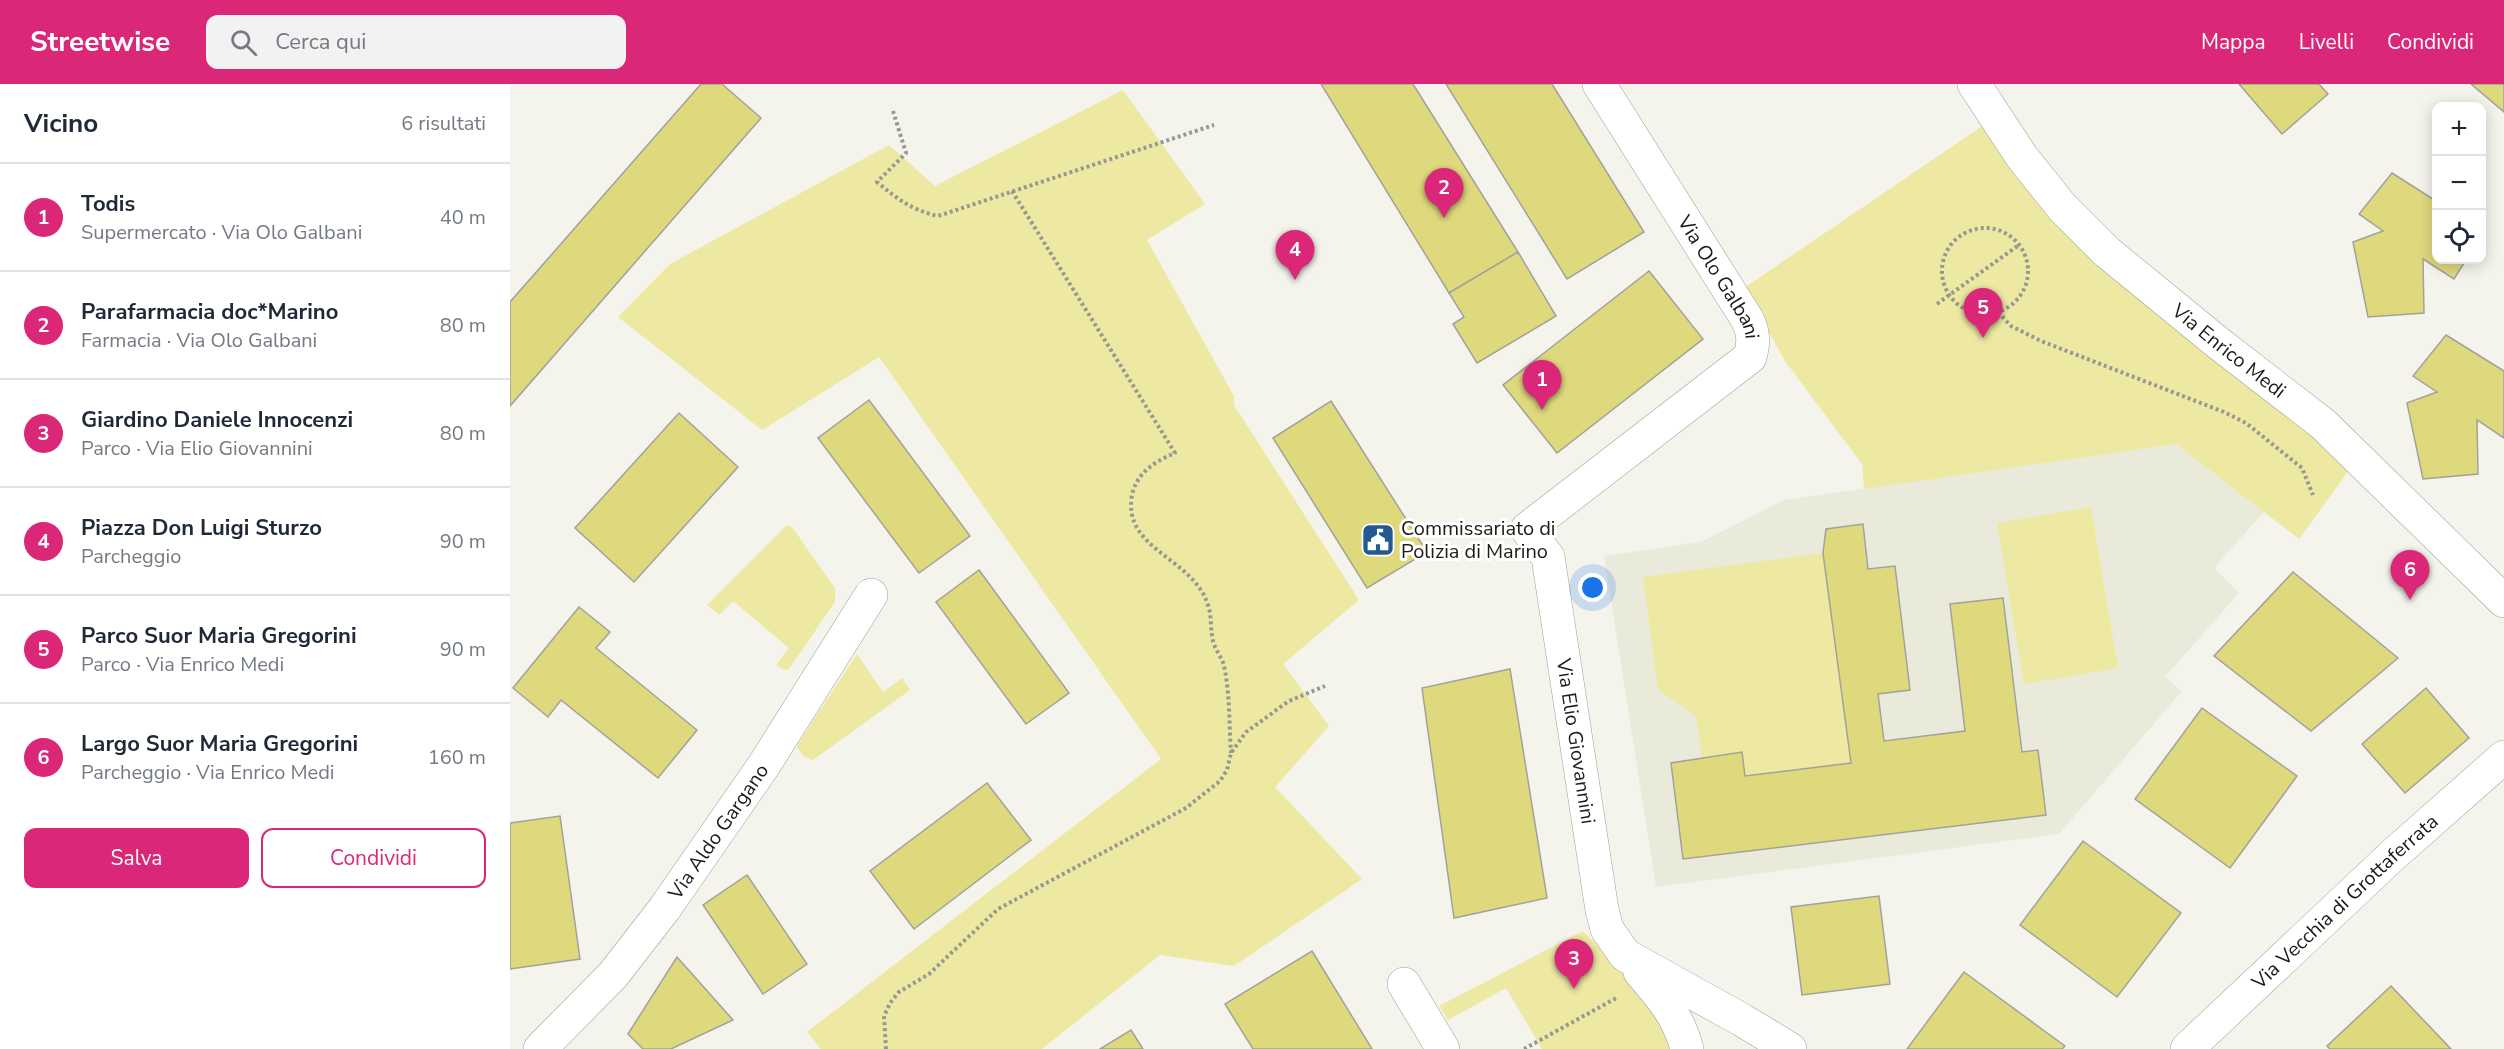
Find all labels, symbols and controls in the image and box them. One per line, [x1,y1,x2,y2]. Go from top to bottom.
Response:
search box [206,15,626,69]
text: Streetwise [30,23,170,61]
icon: search [227,26,260,59]
text: Cerca qui [275,27,366,57]
text: Mappa [2201,28,2266,56]
text: Livelli [2299,28,2354,56]
text: Condividi [2387,28,2474,56]
map controls [2432,102,2486,264]
button: + [2432,102,2486,156]
text: Vicino [24,106,98,141]
text: 6 risultati [401,110,486,137]
button: − [2432,156,2486,210]
pin: 2 [1424,168,1464,218]
text: Todis [81,189,135,219]
text: 1 [38,204,50,231]
text: 40 m [440,204,486,231]
street label: Via Olo Galbani [1671,210,1766,340]
button: locate [2432,210,2486,264]
text: Supermercato · Via Olo Galbani [81,219,362,246]
pin: 4 [1276,230,1314,280]
pin: 5 [1964,288,2002,338]
text: Parafarmacia doc*Marino [81,297,338,327]
street label: Via Enrico Medi [2165,297,2291,404]
text: 2 [38,312,50,339]
text: 80 m [440,312,486,339]
text: Farmacia · Via Olo Galbani [81,327,317,354]
pin: 1 [1522,360,1562,410]
text: Giardino Daniele Innocenzi [81,405,353,435]
text: 3 [38,420,50,447]
text: 80 m [440,420,486,447]
text: Parco · Via Elio Giovannini [81,435,313,462]
text: Piazza Don Luigi Sturzo [81,513,322,543]
place label: Commissariato di Polizia di Marino [1401,515,1555,565]
public building icon: Commissariato di Polizia di Marino [1360,522,1396,558]
text: 4 [38,528,50,555]
text: 90 m [440,528,486,555]
text: Parcheggio [81,543,181,570]
pin: 6 [2390,550,2430,600]
your location [1578,573,1607,602]
text: Parco Suor Maria Gregorini [81,621,357,651]
text: 5 [38,636,50,663]
text: 90 m [440,636,486,663]
text: Parco · Via Enrico Medi [81,651,284,678]
street label: Via Elio Giovannini [1550,656,1602,826]
text: Largo Suor Maria Gregorini [81,729,358,759]
text: 6 [38,744,50,771]
text: 160 m [428,744,486,771]
street label: Via Aldo Gargano [661,758,775,906]
text: Parcheggio · Via Enrico Medi [81,759,334,786]
street label: Via Vecchia di Grottaferrata [2245,808,2444,996]
button: Salva [24,828,249,888]
button: Condividi [261,828,486,888]
pin: 3 [1554,940,1594,989]

